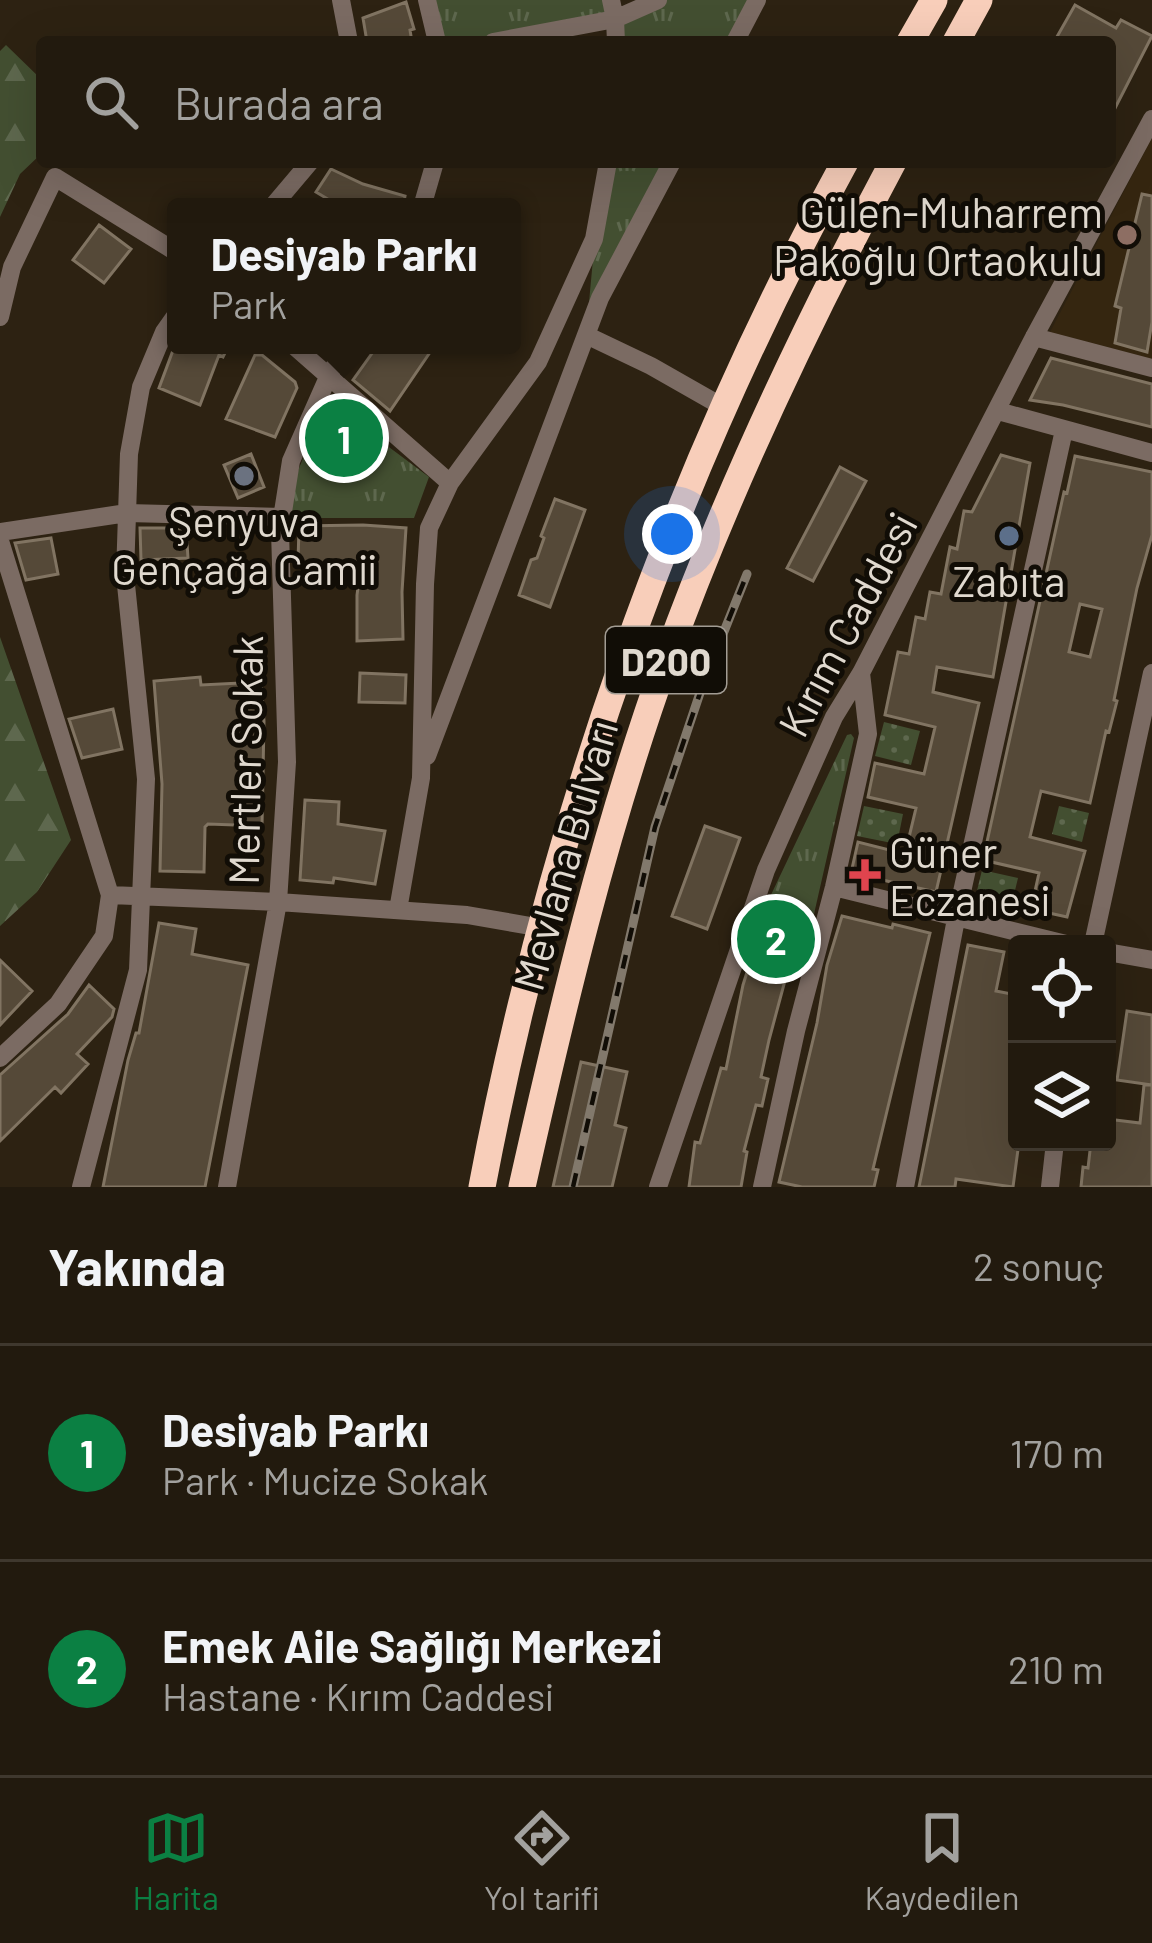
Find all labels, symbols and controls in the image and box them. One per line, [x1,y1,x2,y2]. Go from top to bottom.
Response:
search box [36,36,1116,168]
icon: search [78,69,144,135]
text: Burada ara [174,75,384,129]
place label: Gülen-Muharrem Pakoğlu Ortaokulu [773,186,1103,285]
popup [167,198,521,354]
marker: Gülen-Muharrem Pakoğlu Ortaokulu [1114,222,1140,248]
text: Desiyab Parkı [210,226,478,280]
text: Park [210,280,287,327]
pin: 1 [305,393,383,483]
marker: Şenyuva Gençağa Camii [231,463,257,489]
place label: Şenyuva Gençağa Camii [111,495,377,594]
your location [642,504,702,564]
street label: Kırım Caddesi [766,504,926,744]
marker: Zabıta [996,523,1022,549]
place label: Zabıta [952,555,1066,605]
road number: D200 [606,627,726,693]
street label: Mertler Sokak [217,635,271,885]
street label: Mevlana Bulvarı [502,714,626,996]
place label: Güner Eczanesi [889,826,1050,924]
marker: Güner Eczanesi [852,862,878,888]
pin: 2 [737,894,815,984]
map controls [1008,935,1116,1151]
button: locate [1008,935,1116,1043]
button: layers [1008,1043,1116,1151]
text: Yakında [48,1235,226,1296]
text: 2 sonuç [973,1242,1104,1289]
text: Desiyab Parkı [162,1402,429,1456]
text: 1 [80,1429,94,1476]
text: 170 m [1010,1429,1104,1476]
text: Park · Mucize Sokak [162,1456,488,1503]
text: Emek Aile Sağlığı Merkezi [162,1618,662,1672]
text: 2 [76,1645,98,1692]
text: 210 m [1008,1645,1104,1692]
text: Hastane · Kırım Caddesi [162,1672,554,1719]
tab: Harita [133,1805,219,1917]
tab: Yol tarifi [484,1805,599,1917]
tab: Kaydedilen [864,1805,1019,1917]

